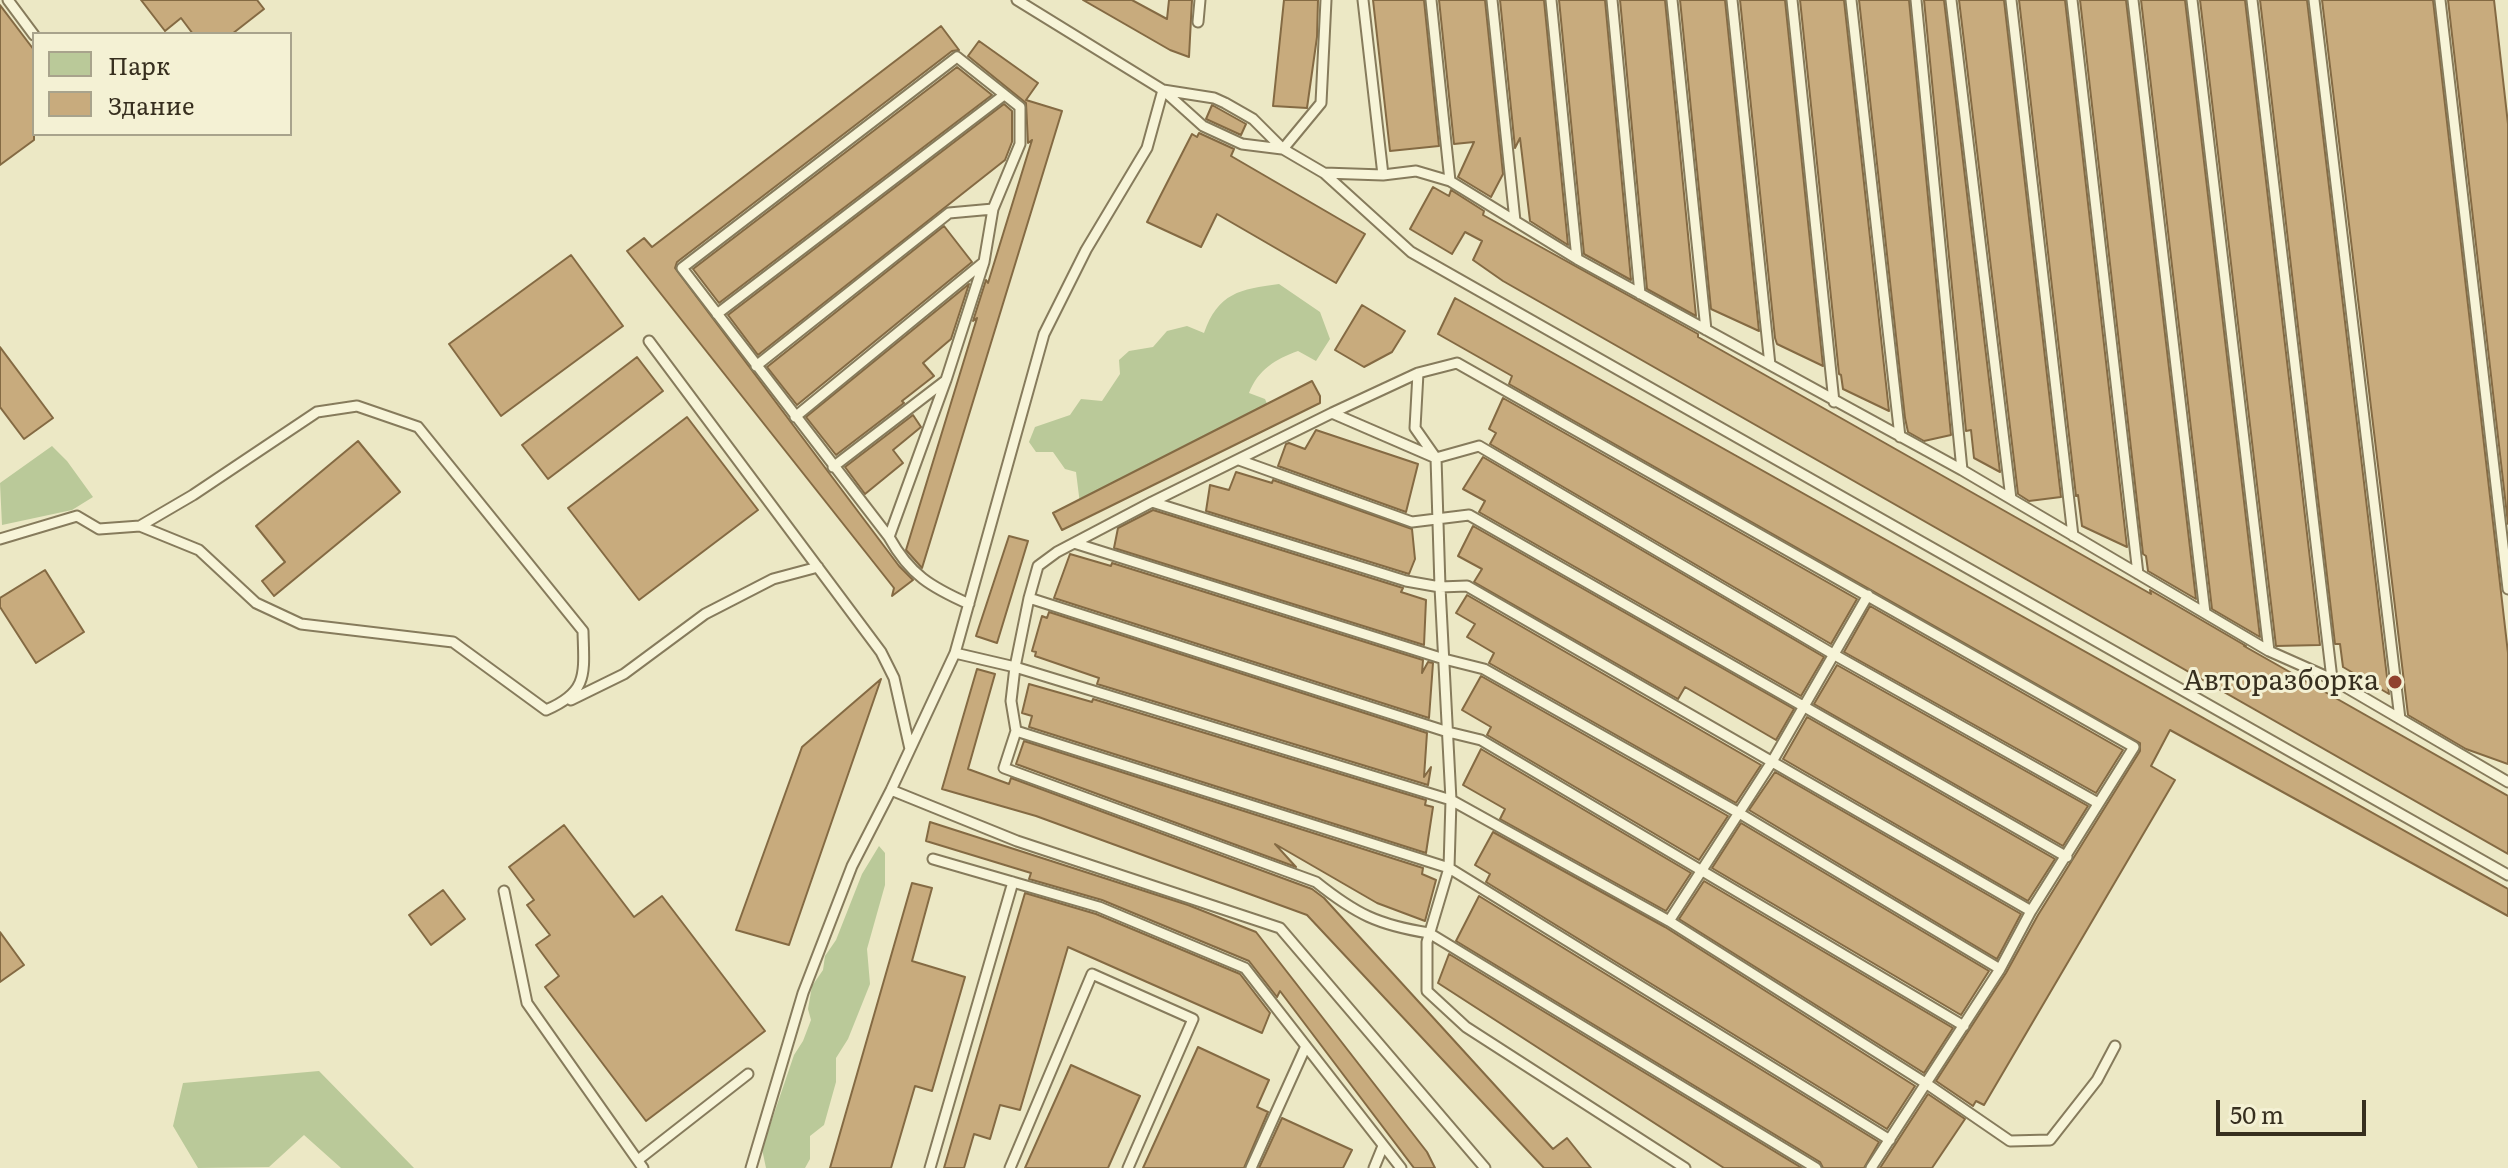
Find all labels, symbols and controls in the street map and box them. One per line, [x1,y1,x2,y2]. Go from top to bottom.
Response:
legend [32,32,292,136]
text: Парк [108,47,170,82]
text: Здание [108,87,194,122]
place label: Авторазборка [2183,665,2379,699]
marker: Авторазборка [2386,673,2404,691]
scale bar [2220,1084,2370,1134]
text: 50 m [2230,1096,2284,1131]

